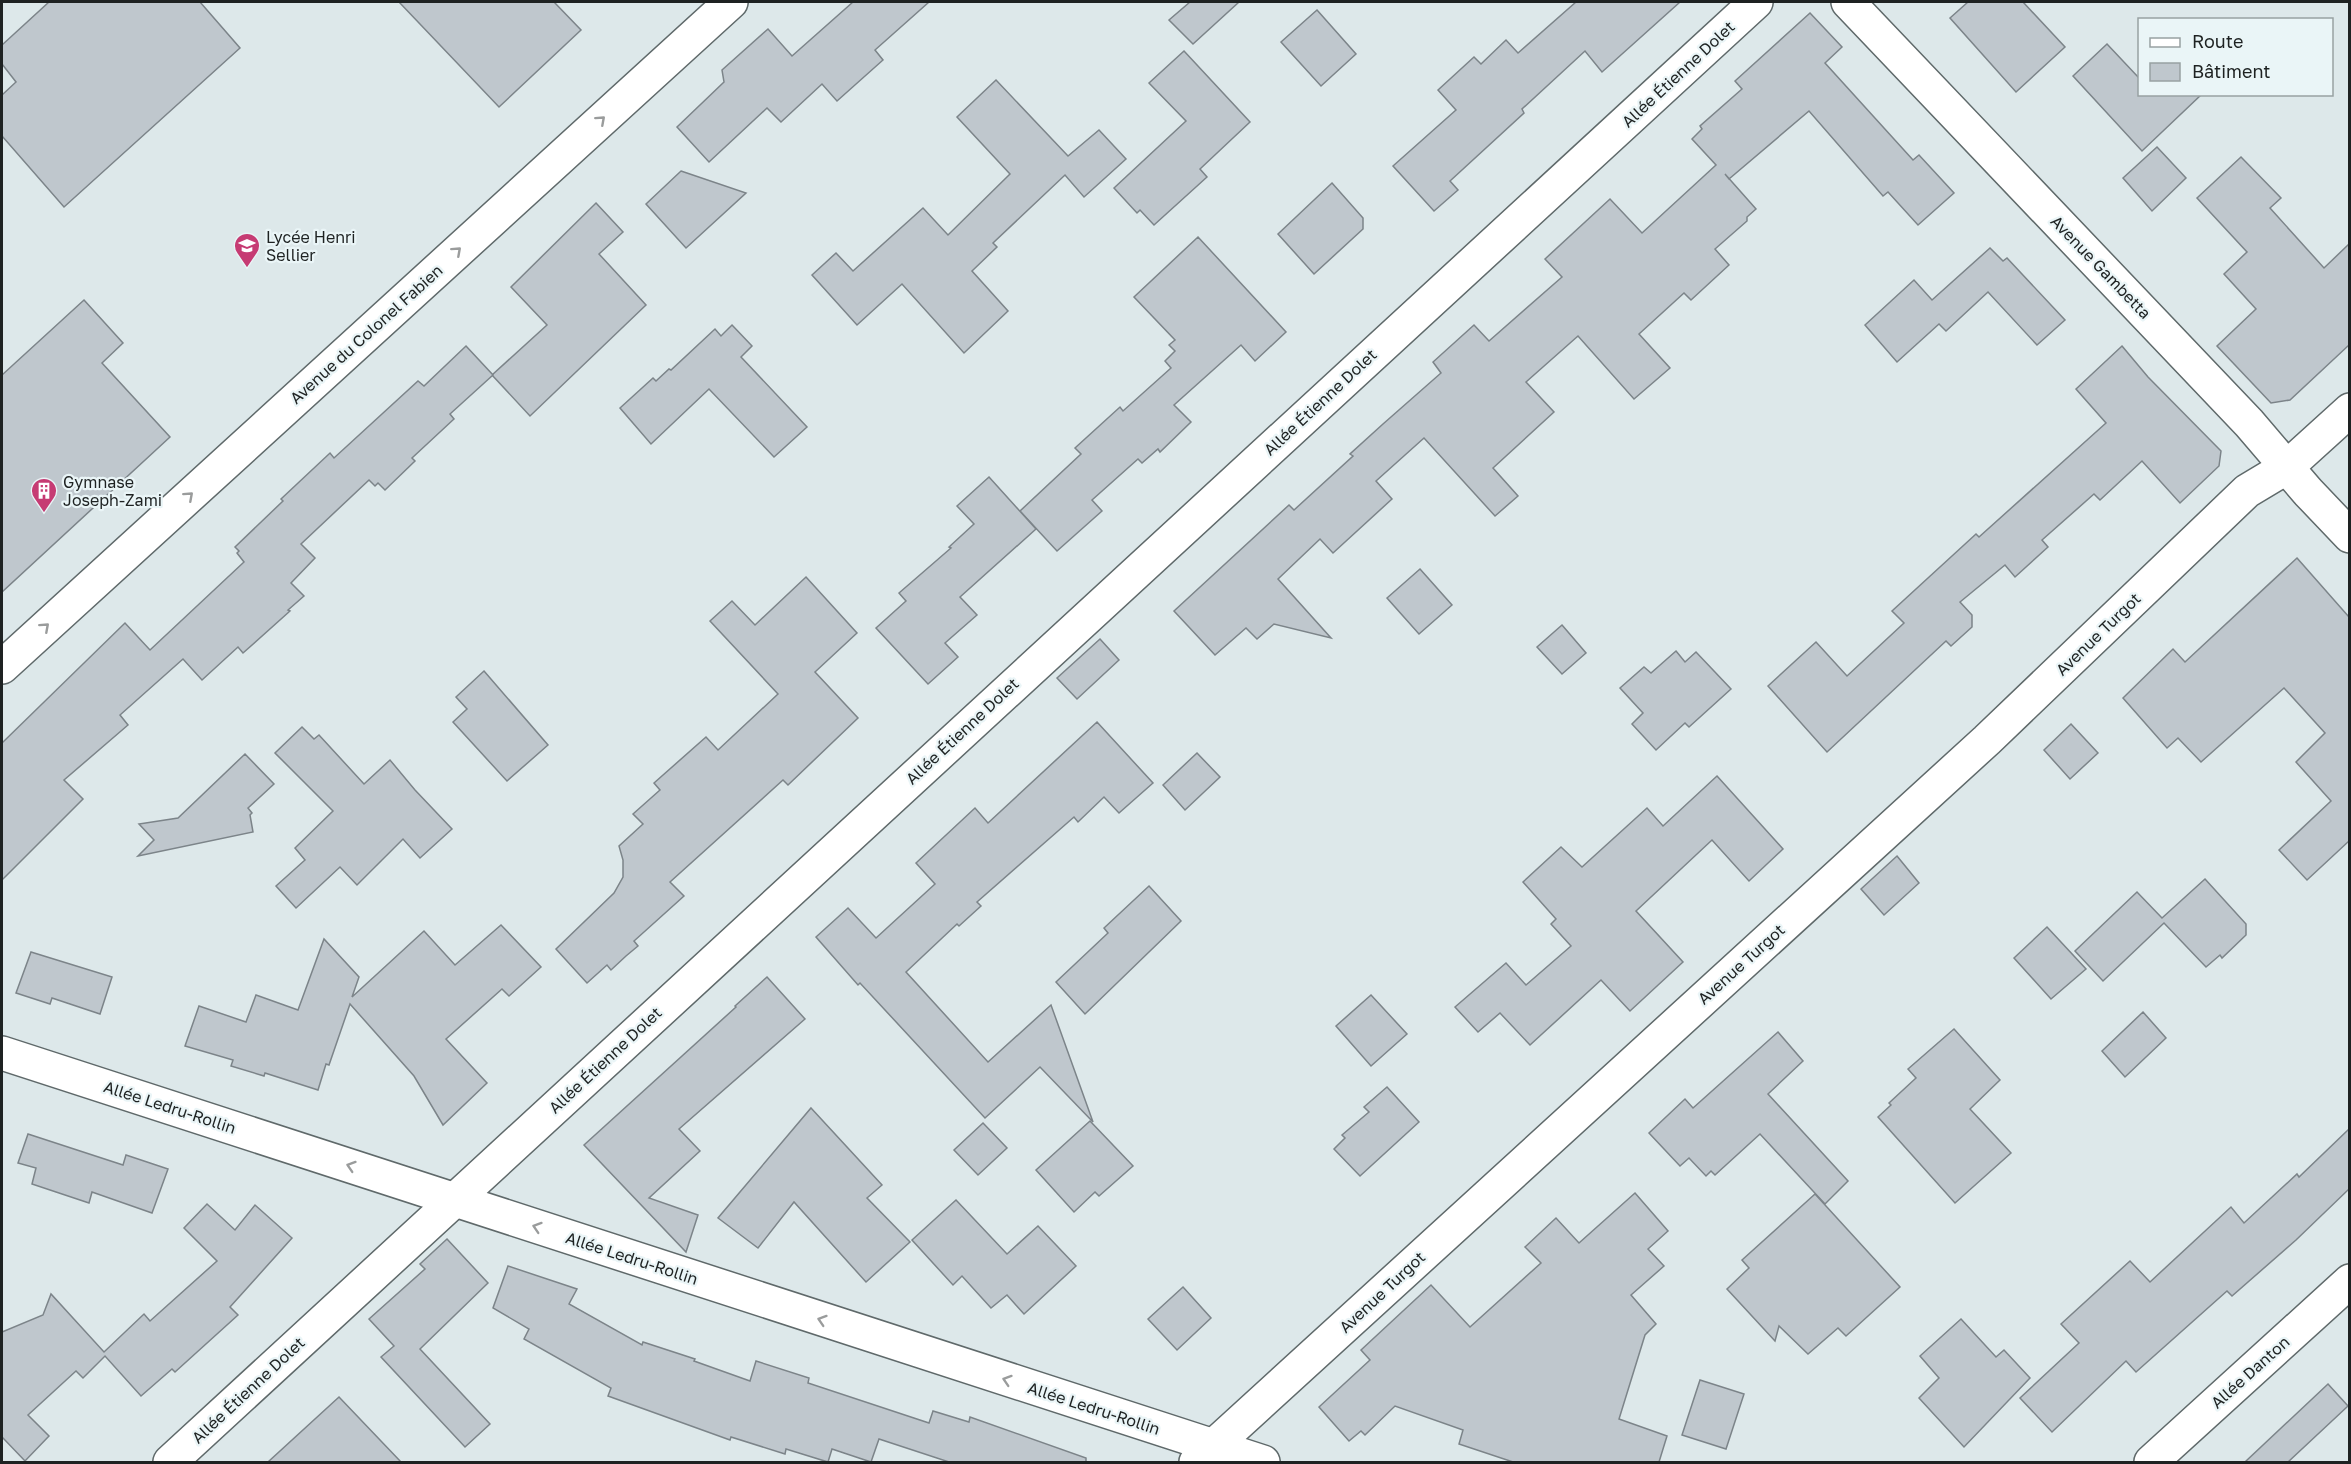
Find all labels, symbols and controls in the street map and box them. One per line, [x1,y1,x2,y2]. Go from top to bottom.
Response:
street label: Allée Étienne Dolet [1617,17,1739,131]
legend [2138,18,2333,96]
text: Route [2192,30,2243,52]
text: Bâtiment [2192,60,2271,82]
one-way arrow [594,116,605,127]
street label: Avenue Gambetta [2047,211,2155,323]
place label: Lycée Henri Sellier [266,227,356,265]
school or university icon: Lycée Henri Sellier [232,231,262,269]
one-way arrow [450,247,461,258]
street label: Avenue du Colonel Fabien [285,260,447,408]
street label: Allée Étienne Dolet [1259,345,1381,459]
place label: Gymnase Joseph-Zami [63,472,162,510]
building icon: Gymnase Joseph-Zami [29,476,59,514]
one-way arrow [182,492,193,503]
street label: Avenue Turgot [2051,588,2145,680]
one-way arrow [38,623,48,634]
street label: Allée Étienne Dolet [901,674,1023,788]
street label: Avenue Turgot [1693,920,1789,1008]
street label: Allée Étienne Dolet [544,1003,666,1117]
street label: Allée Ledru-Rollin [101,1076,239,1138]
one-way arrow [346,1161,357,1174]
one-way arrow [532,1222,543,1234]
street label: Allée Ledru-Rollin [563,1227,701,1289]
street label: Avenue Turgot [1335,1247,1429,1337]
one-way arrow [817,1315,828,1328]
street label: Allée Danton [2207,1332,2293,1412]
street label: Allée Étienne Dolet [187,1333,309,1447]
one-way arrow [1002,1375,1013,1388]
street label: Allée Ledru-Rollin [1025,1377,1163,1439]

